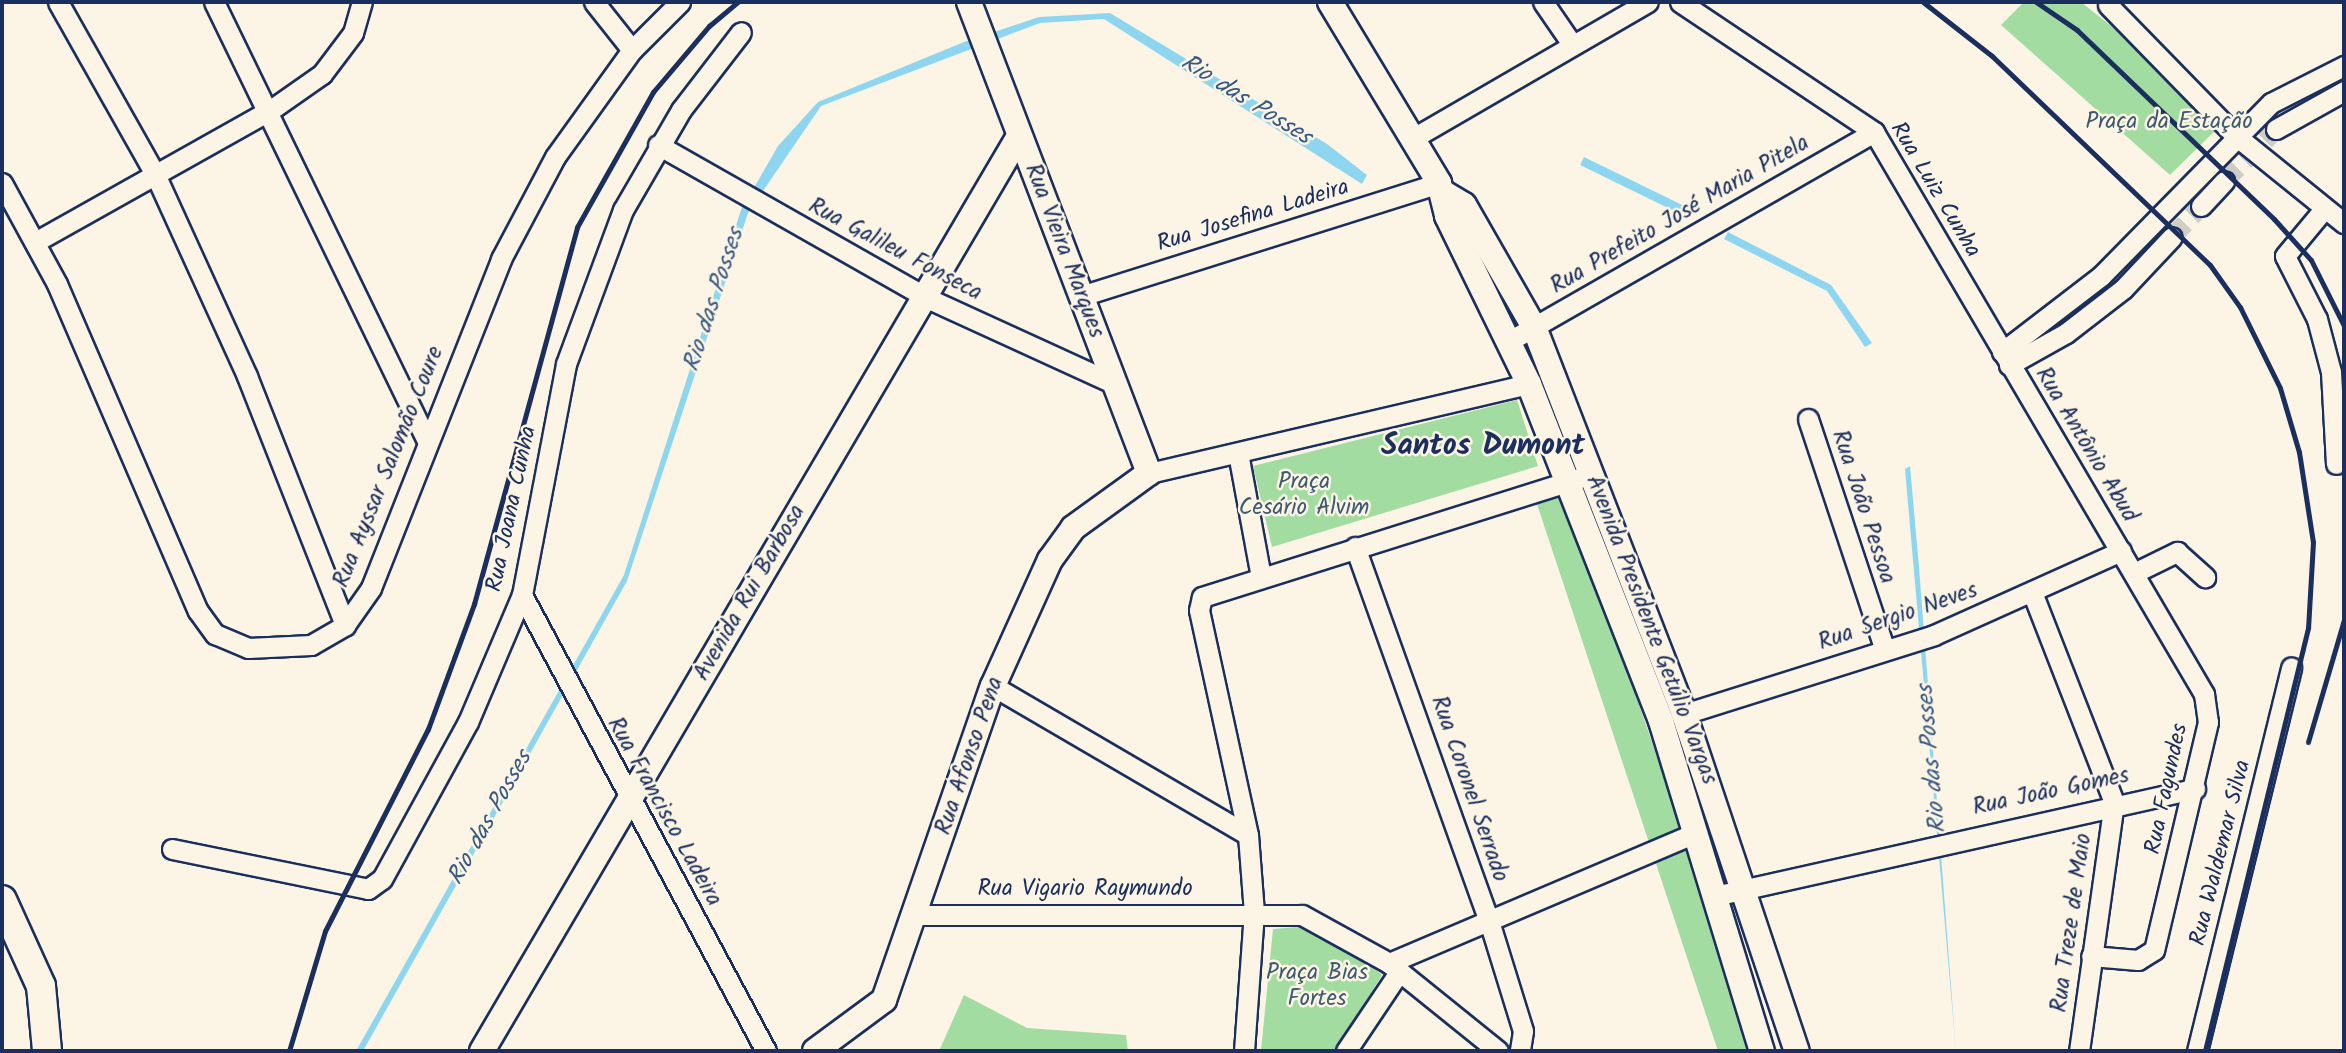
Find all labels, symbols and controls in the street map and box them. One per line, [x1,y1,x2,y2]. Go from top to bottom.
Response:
water label: Rio das Posses [1175,48,1317,152]
park label: Praça da Estação [2085,108,2253,136]
street label: Rua Luiz Cunha [1884,117,1986,263]
street label: Rua Prefeito José Maria Pitela [1546,130,1814,300]
street label: Rua Vieira Marques [1018,160,1110,342]
street label: Rua Josefina Ladeira [1154,174,1352,258]
street label: Rua Galileu Fonseca [803,193,987,307]
water label: Rio das Posses [677,225,751,375]
street label: Rua Ayssar Salomão Coure [328,342,450,592]
street label: Rua Antônio Abud [2029,362,2143,528]
street label: Rua Joana Cunha [481,423,543,595]
street label: Rua João Pessoa [1825,427,1901,587]
district label: Santos Dumont [1381,428,1585,464]
park label: Praça Cesário Alvim [1239,468,1369,522]
street label: Avenida Presidente Getúlio Vargas [1579,472,1723,788]
street label: Avenida Rui Barbosa [688,500,812,686]
street label: Rua Sergio Neves [1815,577,1981,657]
street label: Rua Afonso Pena [930,673,1010,839]
water label: Rio das Posses [1911,684,1953,834]
street label: Rua Coronel Serrado [1424,692,1514,886]
street label: Rua Francisco Ladeira [601,713,727,911]
street label: Rua Fagundes [2140,721,2194,857]
water label: Rio das Posses [441,746,539,890]
street label: Rua Waldemar Silva [2185,757,2257,949]
street label: Rua João Gomes [1970,762,2132,822]
street label: Rua Treze de Maio [2046,832,2098,1014]
street label: Rua Vigario Raymundo [977,875,1193,903]
park label: Praça Bias Fortes [1266,959,1368,1013]

